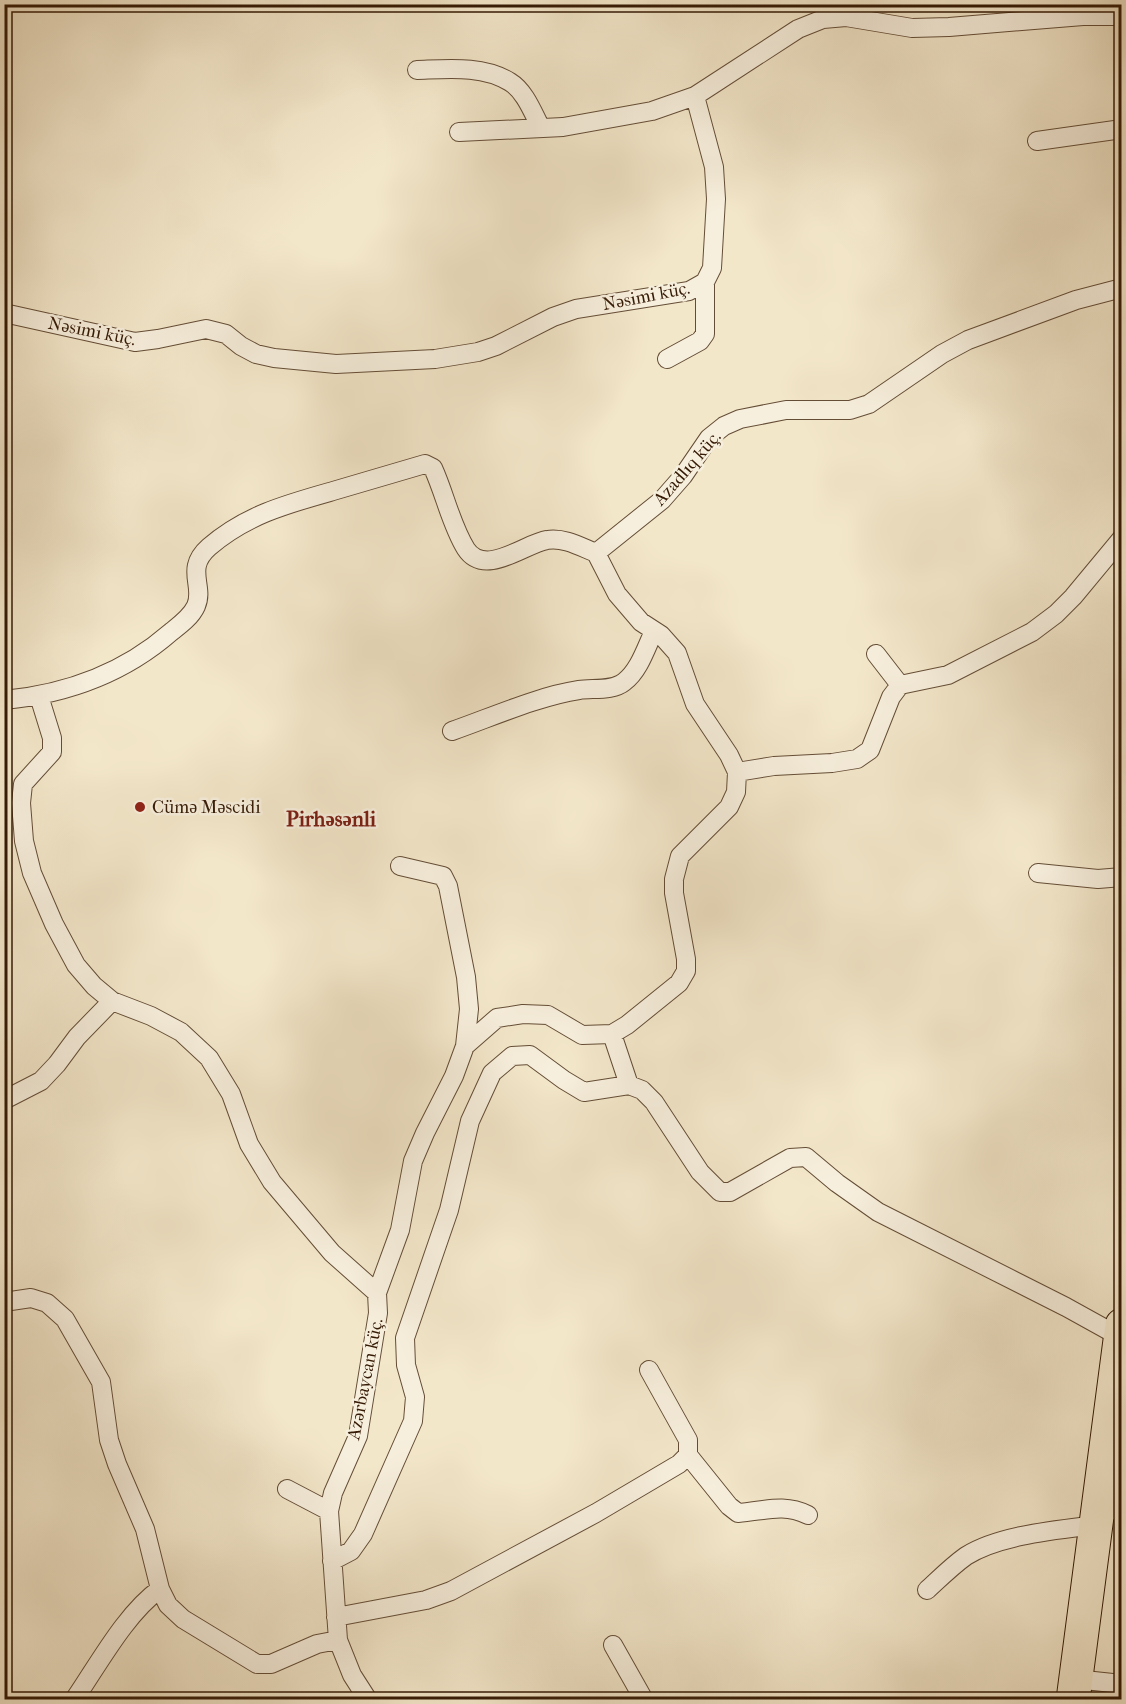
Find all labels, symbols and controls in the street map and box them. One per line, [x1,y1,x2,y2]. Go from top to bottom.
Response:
street label: Nəsimi küç. [601,278,692,315]
street label: Nəsimi küç. [46,313,137,350]
street label: Azadlıq küç. [649,427,726,511]
place label: Cümə Məscidi [152,797,261,818]
marker: Cümə Məscidi [133,800,147,814]
district label: Pirhəsənli [286,807,377,831]
street label: Azərbaycan küç. [343,1316,388,1443]

